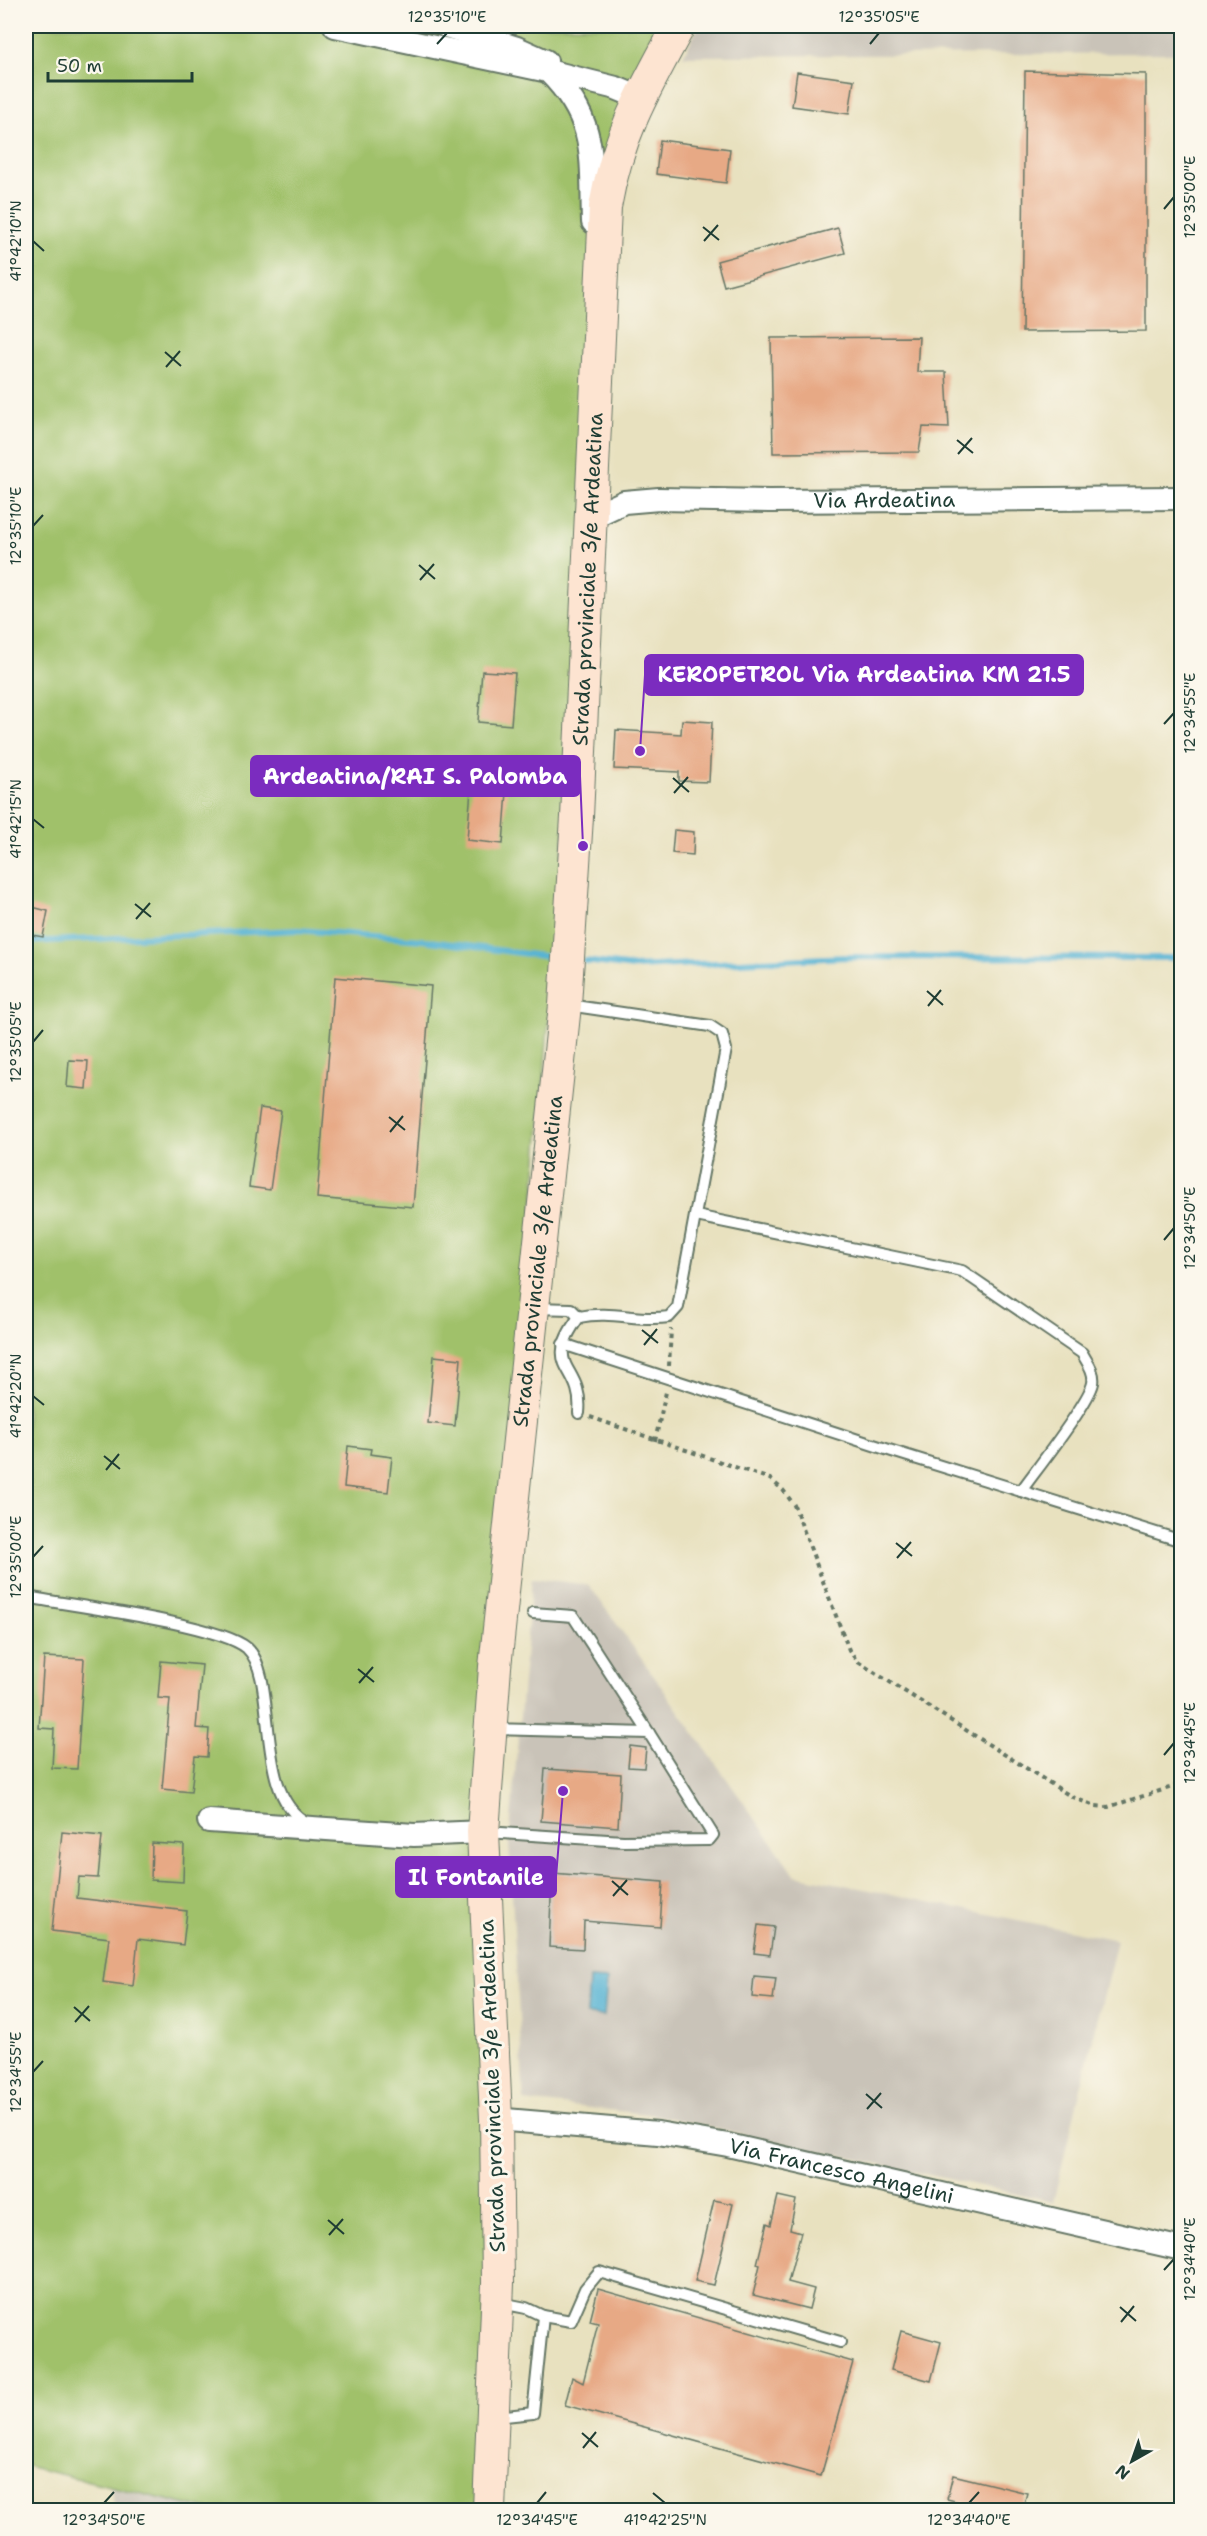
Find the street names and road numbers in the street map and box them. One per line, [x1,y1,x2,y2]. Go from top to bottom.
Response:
street label: Strada provinciale 3/e Ardeatina [566,412,610,747]
street label: Via Ardeatina [813,486,955,515]
street label: Strada provinciale 3/e Ardeatina [506,1094,569,1429]
street label: Strada provinciale 3/e Ardeatina [472,1919,512,2253]
street label: Via Francesco Angelini [726,2132,957,2210]

